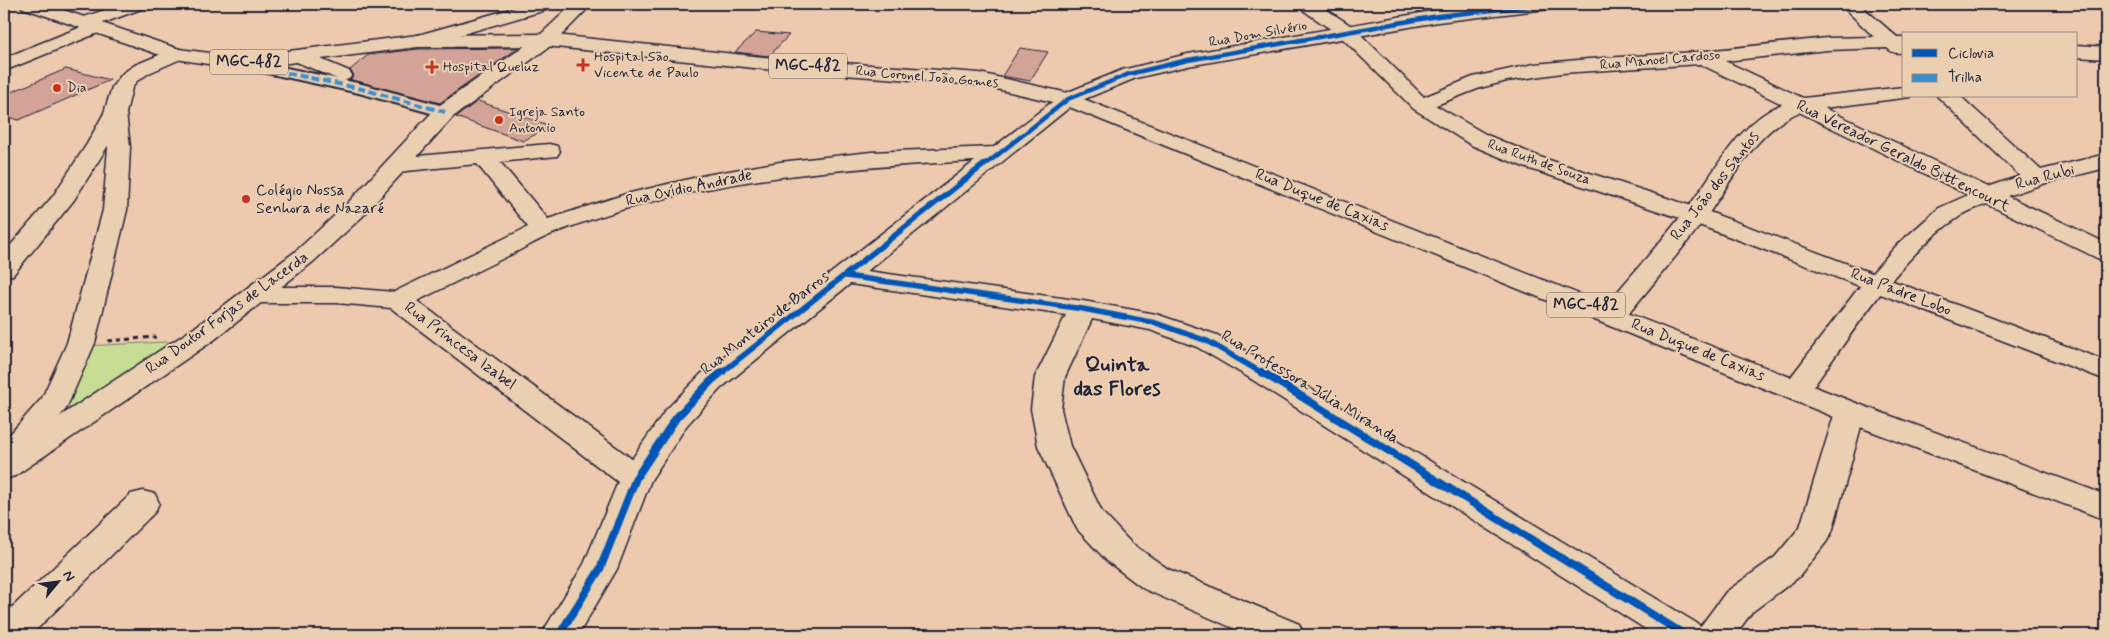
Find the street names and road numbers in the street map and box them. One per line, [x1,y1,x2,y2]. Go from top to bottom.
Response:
street label: Rua Dom Silvério [1208,16,1309,51]
street label: Rua Manoel Cardoso [1599,46,1721,74]
road number: MGC-482 [210,50,288,74]
road number: MGC-482 [769,54,847,78]
street label: Rua Coronel João Gomes [855,62,1000,92]
street label: Rua Vereador Geraldo Bittencourt [1793,95,2014,217]
street label: Rua João dos Santos [1666,127,1764,245]
street label: Rua Ruth de Souza [1485,135,1593,189]
street label: Rua Rubi [2013,159,2077,195]
street label: Rua Ovídio Andrade [624,164,754,212]
street label: Rua Duque de Caxias [1252,164,1392,236]
street label: Rua Doutor Forjas de Lacerda [141,247,313,379]
street label: Rua Padre Lobo [1848,263,1954,321]
street label: Rua Monteiro de Barros [696,266,834,380]
road number: MGC-482 [1547,292,1625,318]
street label: Rua Princesa Izabel [400,297,520,395]
street label: Rua Duque de Caxias [1628,314,1768,386]
street label: Rua Professora Júlia Miranda [1217,325,1403,449]

